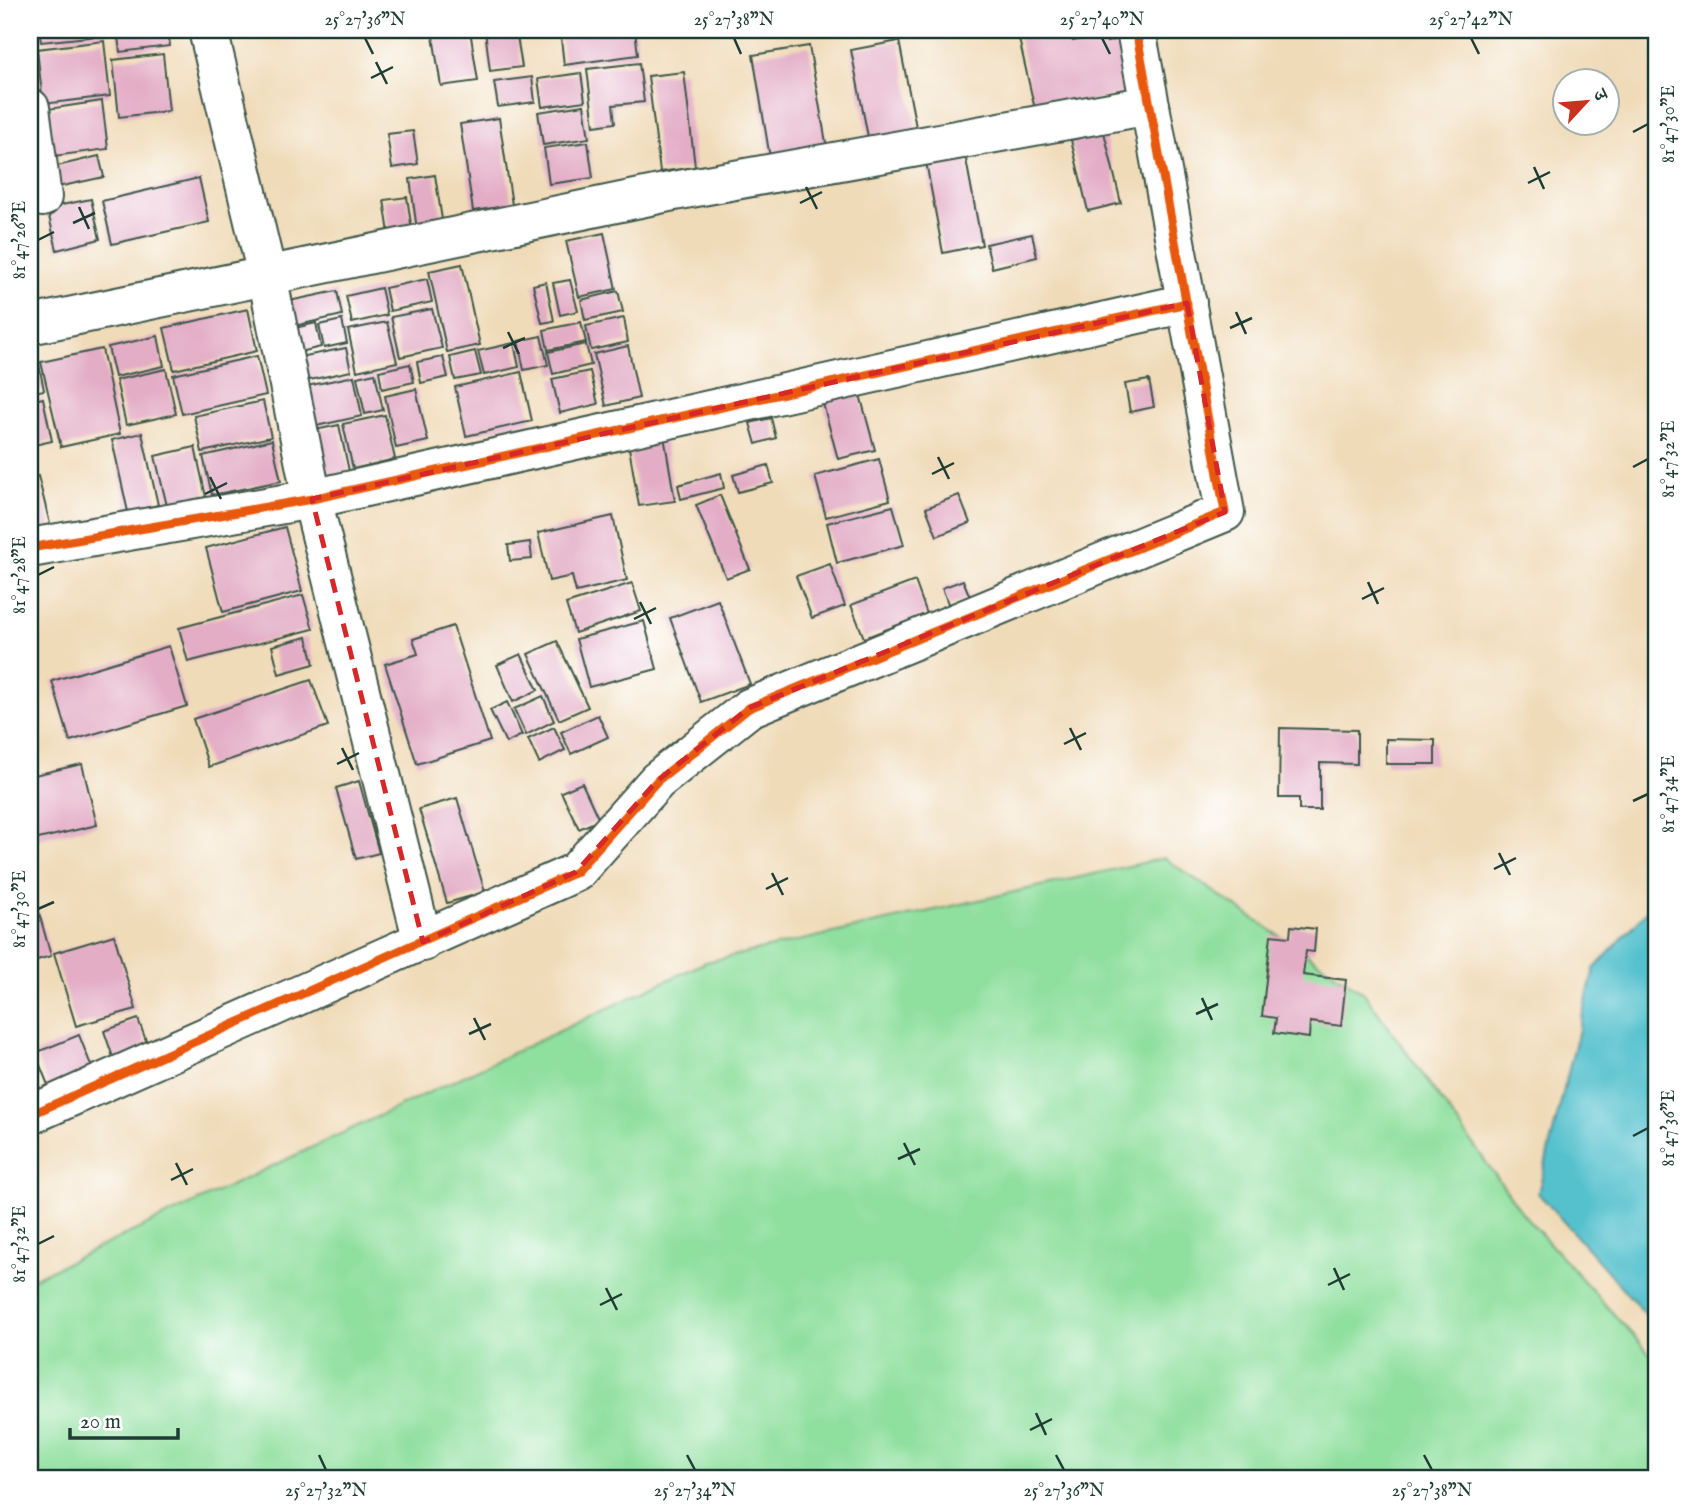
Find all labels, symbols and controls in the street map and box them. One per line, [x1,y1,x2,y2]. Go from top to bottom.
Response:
text: 25°27'36"N [324,9,406,32]
text: 25°27'38"N [694,9,775,32]
text: 25°27'40"N [1060,9,1145,32]
text: 25°27'42"N [1429,9,1513,32]
north arrow [1550,66,1620,136]
text: उ [1586,84,1613,106]
text: 81°47'30"E [1658,85,1681,163]
text: 81°47'26"E [9,201,32,279]
text: 81°47'32"E [1658,420,1681,498]
text: 81°47'28"E [9,536,32,614]
text: 81°47'34"E [1658,755,1681,833]
text: 81°47'30"E [9,870,32,948]
text: 81°47'36"E [1658,1090,1681,1166]
text: 81°47'32"E [9,1205,32,1283]
scale bar [70,1397,178,1441]
text: 20 m [80,1409,121,1436]
text: 25°27'32"N [285,1480,367,1503]
text: 25°27'34"N [654,1480,737,1503]
text: 25°27'36"N [1023,1480,1105,1503]
text: 25°27'38"N [1392,1480,1473,1503]

